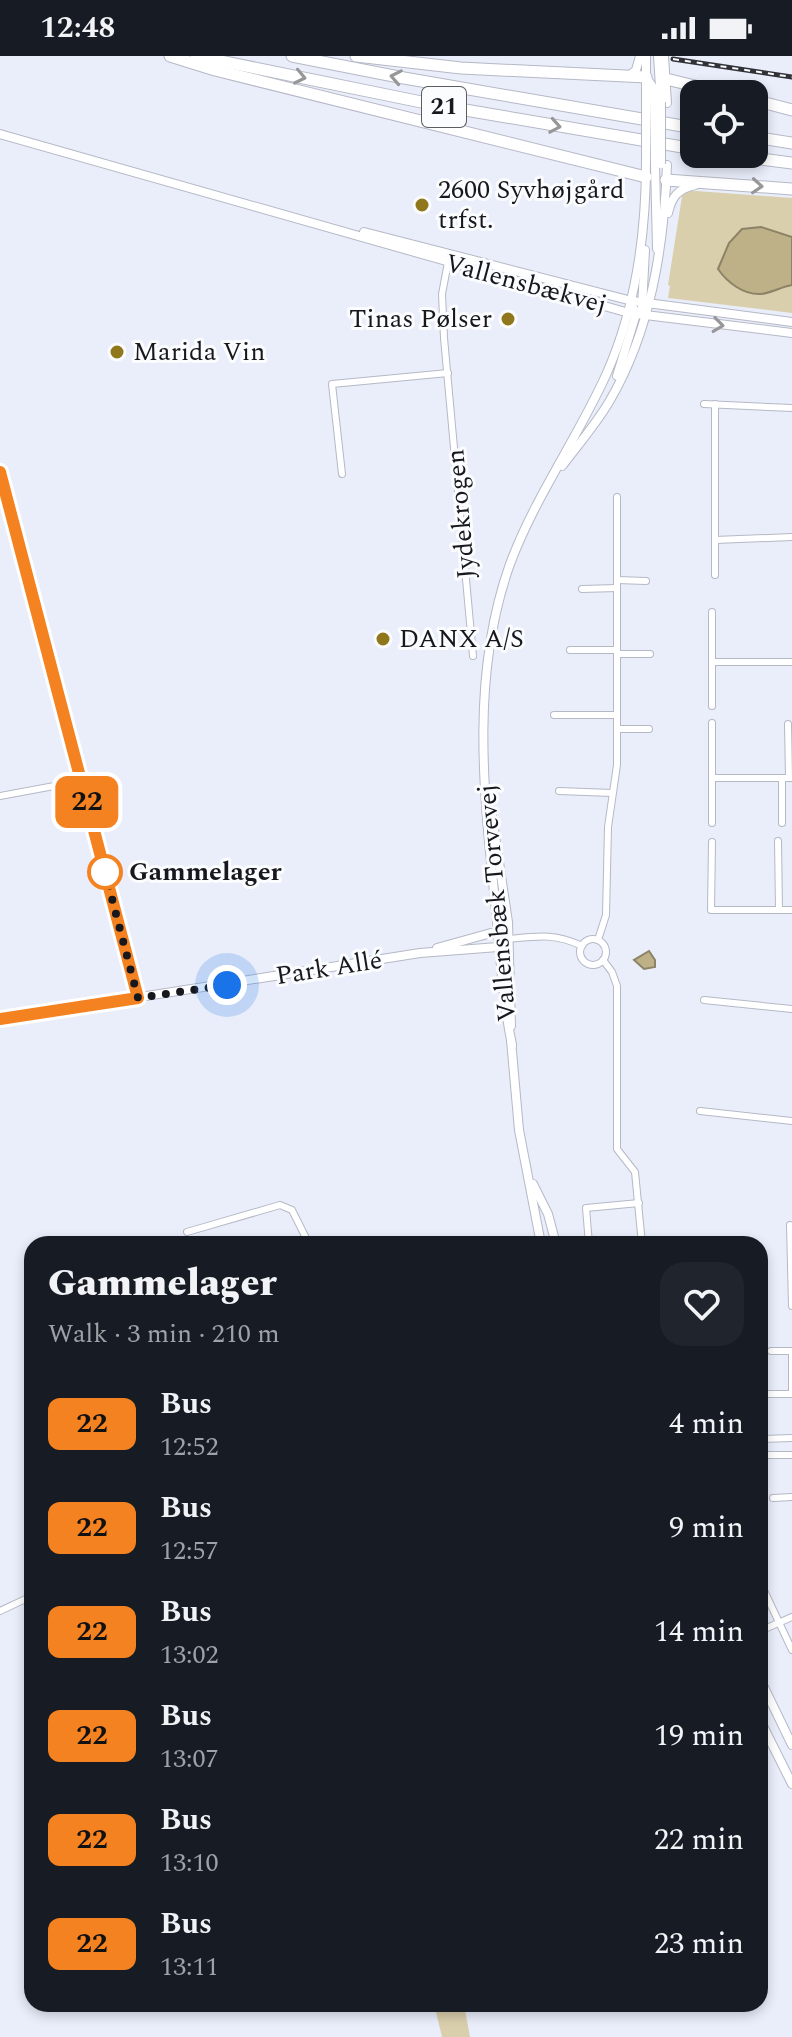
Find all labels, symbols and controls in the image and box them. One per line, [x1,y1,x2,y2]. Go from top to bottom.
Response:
text: 12:48 [40,5,115,51]
one-way arrow [293,68,306,85]
one-way arrow [390,69,403,86]
map controls [680,80,768,168]
button: locate [680,80,768,168]
road number: 21 [422,87,466,127]
one-way arrow [549,116,562,133]
place label: 2600 Syvhøjgård trfst. [438,170,625,240]
one-way arrow [751,178,764,195]
marker: 2600 Syvhøjgård trfst. [413,196,431,214]
street label: Vallensbækvej [441,243,611,325]
place label: Tinas Pølser [349,299,492,339]
marker: Tinas Pølser [499,310,517,328]
one-way arrow [712,316,725,333]
place label: Marida Vin [133,332,265,372]
marker: Marida Vin [108,343,126,361]
street label: Jydekrogen [435,447,487,581]
place label: DANX A/S [399,619,524,659]
marker: DANX A/S [374,630,392,648]
line badge: 22 [51,776,123,828]
text: 22 [71,780,103,823]
street label: Vallensbæk Torvevej [467,783,527,1023]
place label: Gammelager [129,852,283,892]
marker: Gammelager [88,855,122,889]
street label: Park Allé [273,940,385,996]
your location [207,965,247,1005]
text: Gammelager [48,1255,276,1313]
button: heart [660,1262,744,1346]
text: Walk · 3 min · 210 m [48,1314,280,1354]
text: Bus [160,1381,212,1427]
text: 4 min [669,1401,744,1447]
text: 22 [76,1402,108,1445]
text: 12:52 [160,1427,219,1467]
text: Bus [160,1485,212,1531]
text: 9 min [669,1505,744,1551]
text: 22 [76,1506,108,1549]
text: 12:57 [160,1531,219,1571]
text: Bus [160,1589,212,1635]
text: 14 min [654,1609,744,1655]
text: 22 [76,1610,108,1653]
text: 13:02 [160,1635,219,1675]
text: Bus [160,1693,212,1739]
text: 19 min [654,1713,744,1759]
text: 22 [76,1714,108,1757]
text: 13:07 [160,1739,219,1779]
text: Bus [160,1797,212,1843]
text: 22 min [654,1817,744,1863]
text: 22 [76,1818,108,1861]
text: 13:10 [160,1843,219,1883]
text: Bus [160,1901,212,1947]
text: 23 min [654,1921,744,1967]
text: 22 [76,1922,108,1965]
text: 13:11 [160,1947,219,1987]

